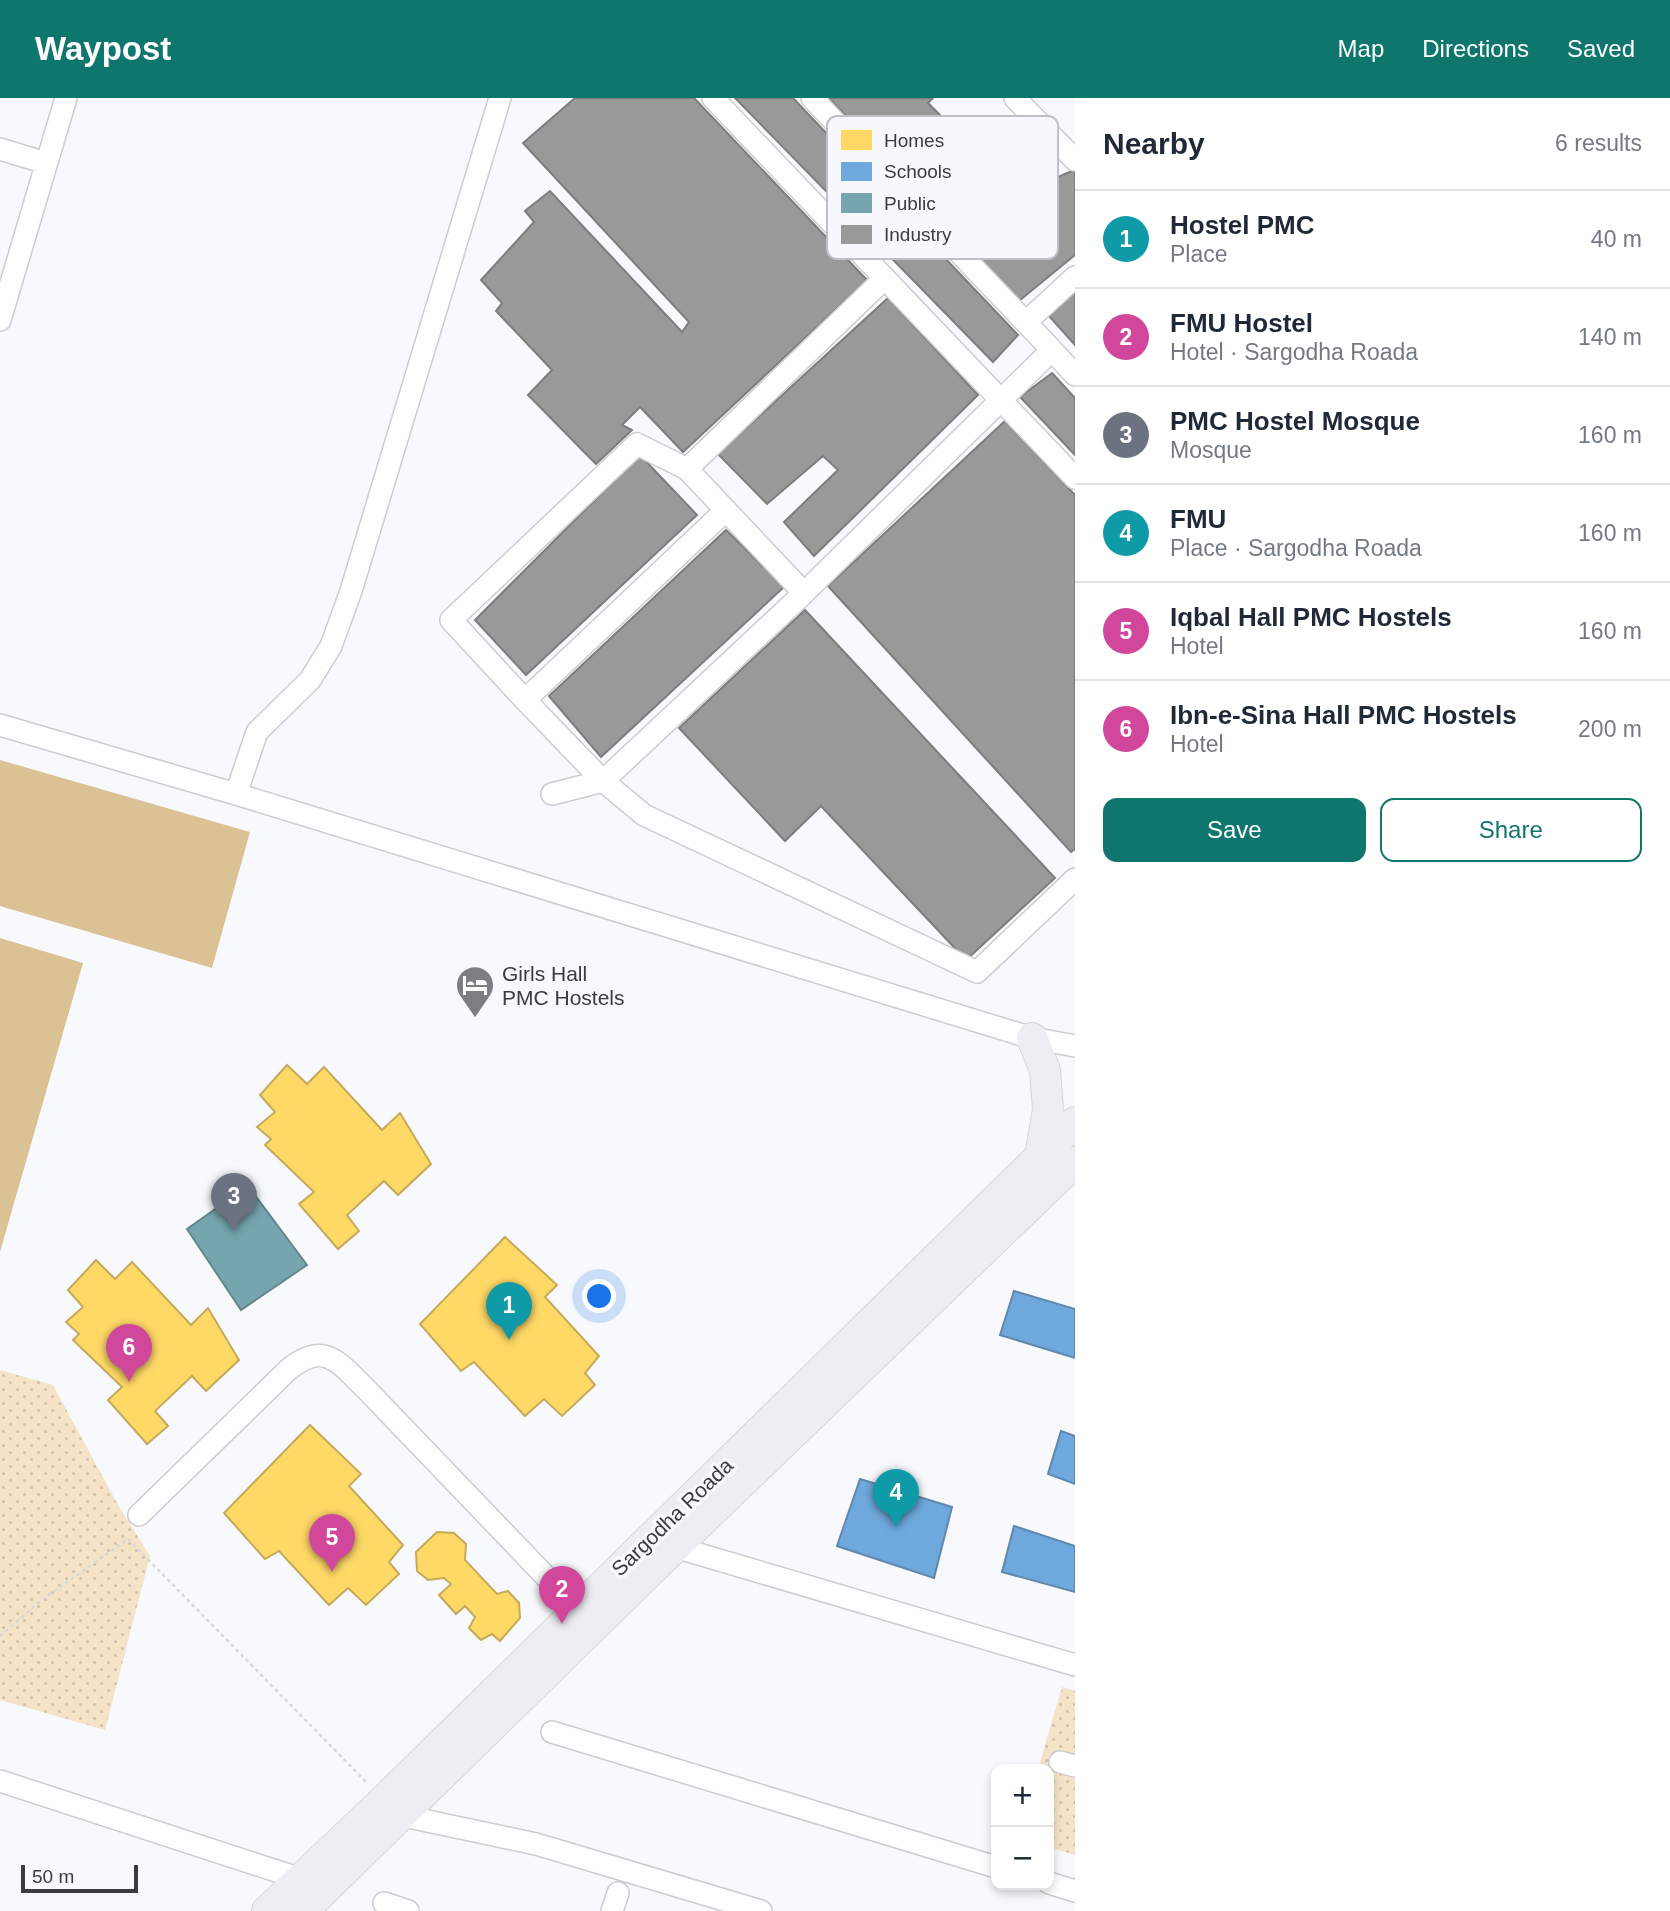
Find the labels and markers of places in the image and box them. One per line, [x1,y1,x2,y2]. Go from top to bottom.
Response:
place label: Girls Hall PMC Hostels [502,962,625,1009]
hotel icon: Girls Hall PMC Hostels [454,964,496,1019]
pin: 3 [211,1173,257,1231]
pin: 1 [486,1282,532,1340]
pin: 6 [106,1324,152,1382]
pin: 4 [873,1469,919,1527]
pin: 5 [309,1514,355,1572]
pin: 2 [539,1566,585,1624]

